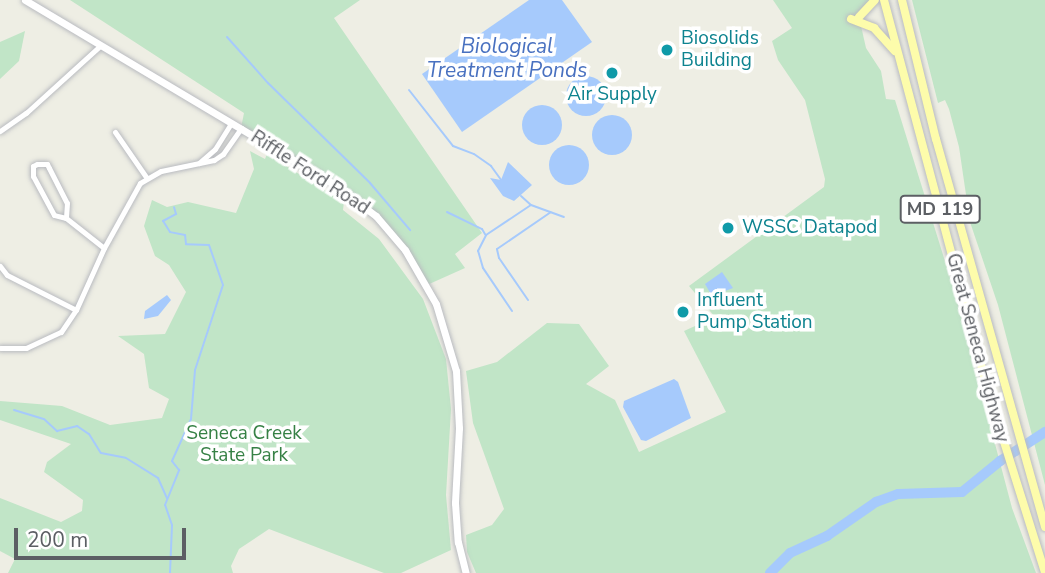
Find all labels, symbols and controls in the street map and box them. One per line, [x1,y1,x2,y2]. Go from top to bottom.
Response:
place label: Biosolids Building [681,28,759,72]
water label: Biological Treatment Ponds [427,33,587,83]
marker: Biosolids Building [659,42,675,58]
marker: Air Supply [604,65,620,81]
place label: Air Supply [567,84,657,106]
street label: Riffle Ford Road [246,126,374,220]
road number: MD 119 [898,194,982,224]
place label: WSSC Datapod [742,217,877,239]
marker: WSSC Datapod [720,220,736,236]
street label: Great Seneca Highway [941,251,1013,445]
place label: Influent Pump Station [697,290,813,334]
marker: Influent Pump Station [675,304,691,320]
park label: Seneca Creek State Park [186,423,302,467]
scale bar [18,514,189,558]
text: 200 m [27,526,88,554]

